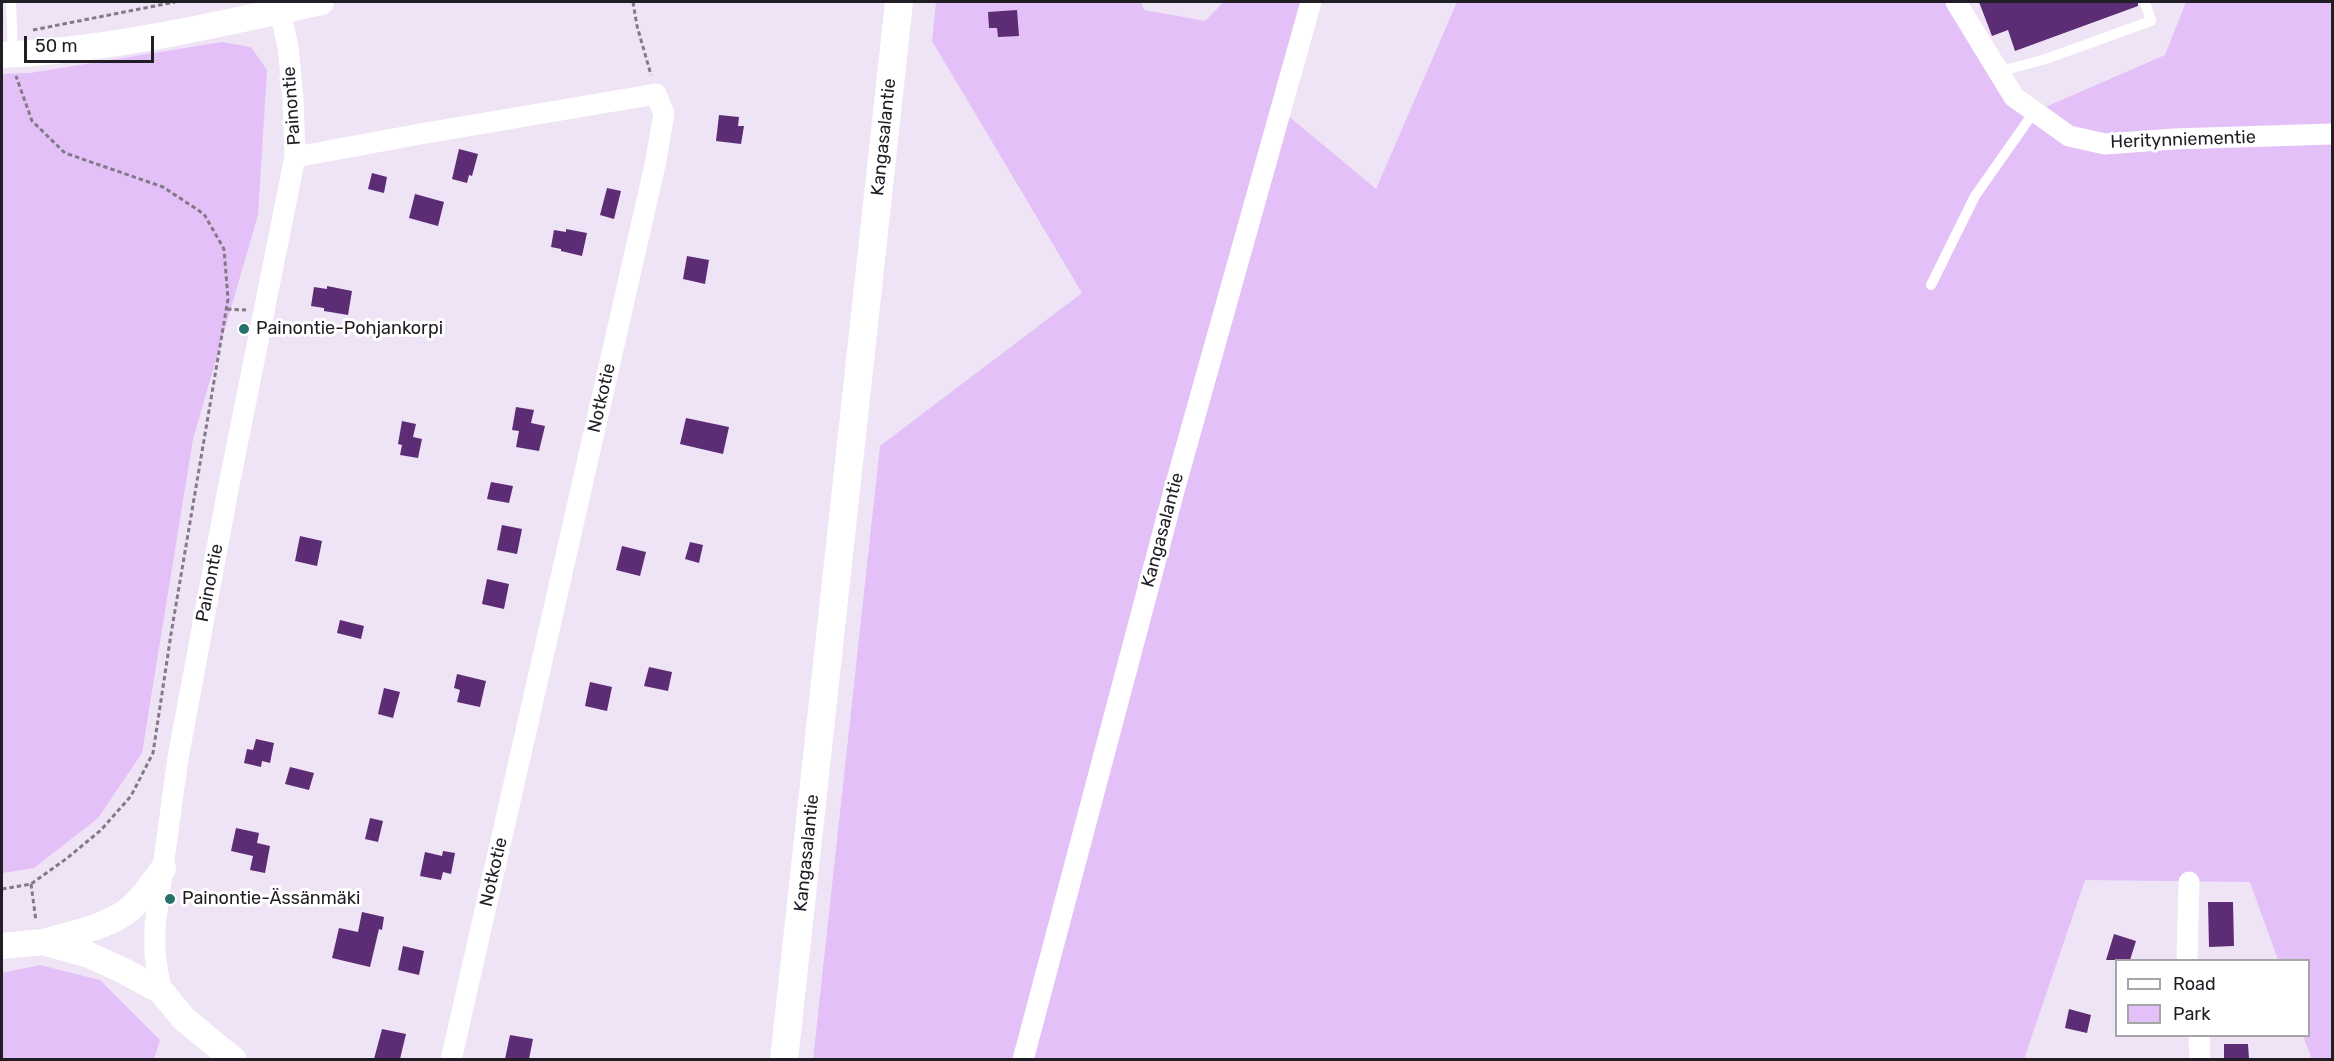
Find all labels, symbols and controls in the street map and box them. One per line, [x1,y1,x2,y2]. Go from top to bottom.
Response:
scale bar [27,24,158,62]
text: 50 m [35,35,78,57]
street label: Painontie [278,66,306,146]
street label: Kangasalantie [867,77,901,197]
street label: Heritynniementie [2110,127,2256,153]
place label: Painontie-Pohjankorpi [256,318,443,340]
marker: Painontie-Pohjankorpi [237,322,251,336]
street label: Notkotie [584,361,620,435]
street label: Kangasalantie [1137,470,1189,590]
street label: Painontie [192,542,228,624]
street label: Kangasalantie [790,793,824,913]
street label: Notkotie [476,835,512,909]
place label: Painontie-Ässänmäki [182,888,360,910]
marker: Painontie-Ässänmäki [163,892,177,906]
legend [2115,959,2310,1037]
text: Road [2173,973,2216,995]
text: Park [2173,1003,2210,1025]

